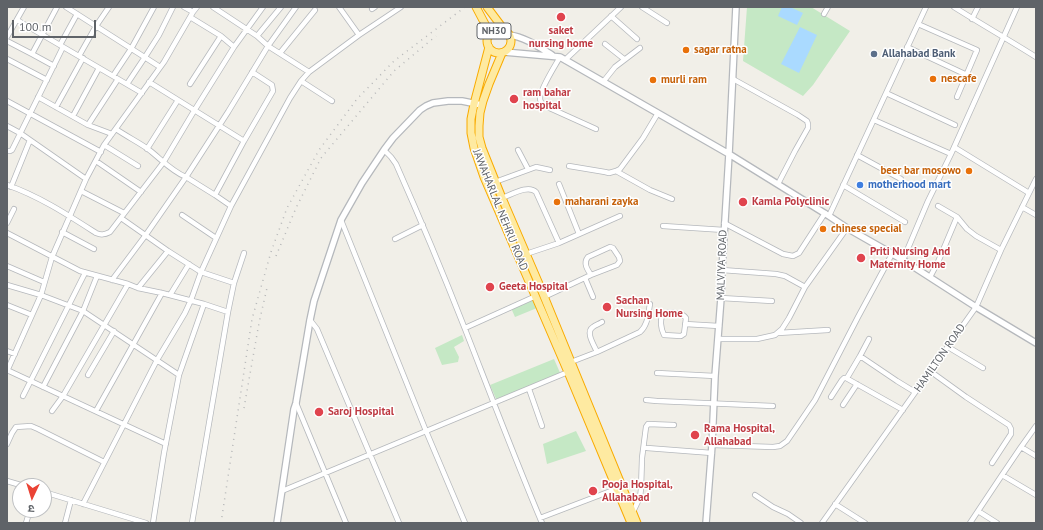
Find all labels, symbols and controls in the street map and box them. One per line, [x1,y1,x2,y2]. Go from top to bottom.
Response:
marker: saket nursing home [555,11,567,23]
scale bar [14,12,98,38]
text: 100 m [19,19,52,34]
road number: NH30 [477,23,511,39]
place label: saket nursing home [529,24,593,50]
place label: sagar ratna [694,43,747,57]
marker: sagar ratna [681,45,691,55]
place label: Allahabad Bank [882,47,955,61]
marker: Allahabad Bank [869,49,879,59]
place label: nescafe [941,72,977,86]
place label: murli ram [661,73,707,87]
marker: nescafe [928,74,938,84]
marker: murli ram [648,75,658,85]
place label: ram bahar hospital [523,86,571,112]
marker: ram bahar hospital [508,93,520,105]
street label: JAWAHARLAL NEHRU ROAD [470,147,530,273]
place label: beer bar mosowo [880,164,961,178]
marker: beer bar mosowo [964,166,974,176]
place label: motherhood mart [868,178,951,192]
marker: motherhood mart [855,180,865,190]
place label: maharani zayka [565,195,638,209]
place label: Kamla Polyclinic [752,195,829,209]
marker: Kamla Polyclinic [737,196,749,208]
marker: maharani zayka [552,197,562,207]
place label: chinese special [831,222,902,236]
marker: chinese special [818,224,828,234]
street label: MALVIYA ROAD [714,229,730,301]
place label: Priti Nursing And Maternity Home [870,245,950,271]
marker: Priti Nursing And Maternity Home [855,252,867,264]
place label: Geeta Hospital [499,280,568,294]
marker: Geeta Hospital [484,281,496,293]
place label: Sachan Nursing Home [616,294,683,320]
marker: Sachan Nursing Home [601,301,613,313]
street label: HAMILTON ROAD [912,321,968,395]
place label: Saroj Hospital [328,405,394,419]
marker: Saroj Hospital [313,406,325,418]
place label: Rama Hospital, Allahabad [704,422,775,448]
marker: Rama Hospital, Allahabad [689,429,701,441]
north arrow [12,478,52,518]
place label: Pooja Hospital, Allahabad [602,478,673,504]
marker: Pooja Hospital, Allahabad [587,485,599,497]
text: उ [28,502,35,516]

